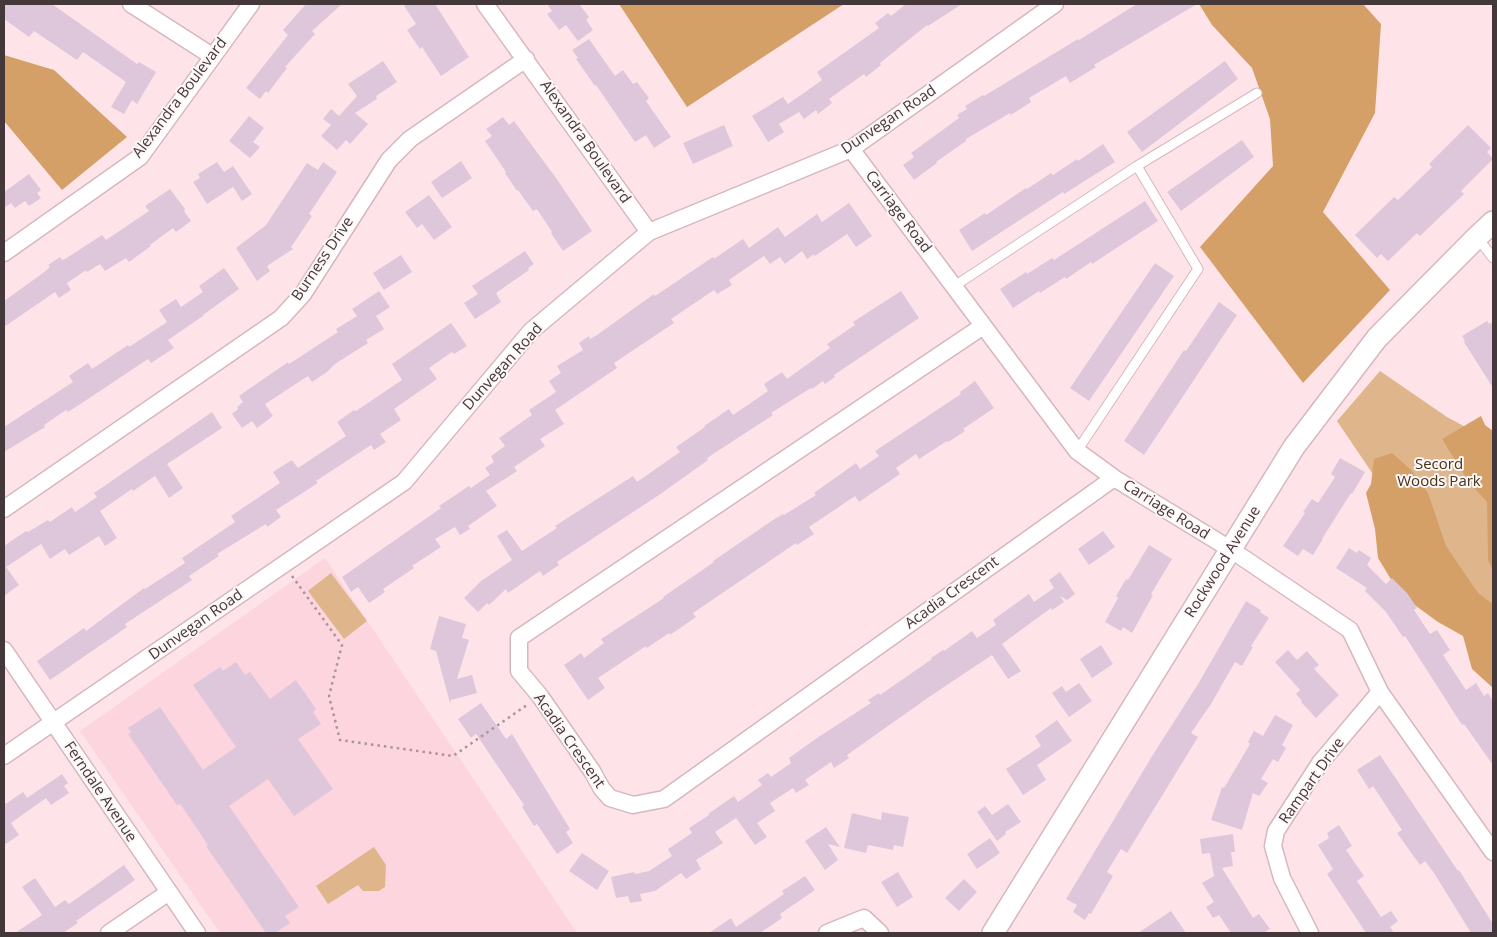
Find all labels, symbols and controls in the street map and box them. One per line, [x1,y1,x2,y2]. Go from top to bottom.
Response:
street label: Alexandra Boulevard [129,34,231,162]
street label: Alexandra Boulevard [536,77,634,207]
street label: Dunvegan Road [838,82,940,158]
street label: Carriage Road [861,167,935,257]
street label: Burness Drive [288,214,358,304]
street label: Dunvegan Road [459,320,547,414]
park label: Secord Woods Park [1397,456,1481,491]
street label: Carriage Road [1119,476,1213,544]
street label: Rockwood Avenue [1181,503,1265,621]
street label: Acadia Crescent [902,553,1002,633]
street label: Dunvegan Road [146,586,246,664]
street label: Acadia Crescent [530,690,608,792]
street label: Rampart Drive [1276,734,1348,828]
street label: Ferndale Avenue [60,738,140,846]

